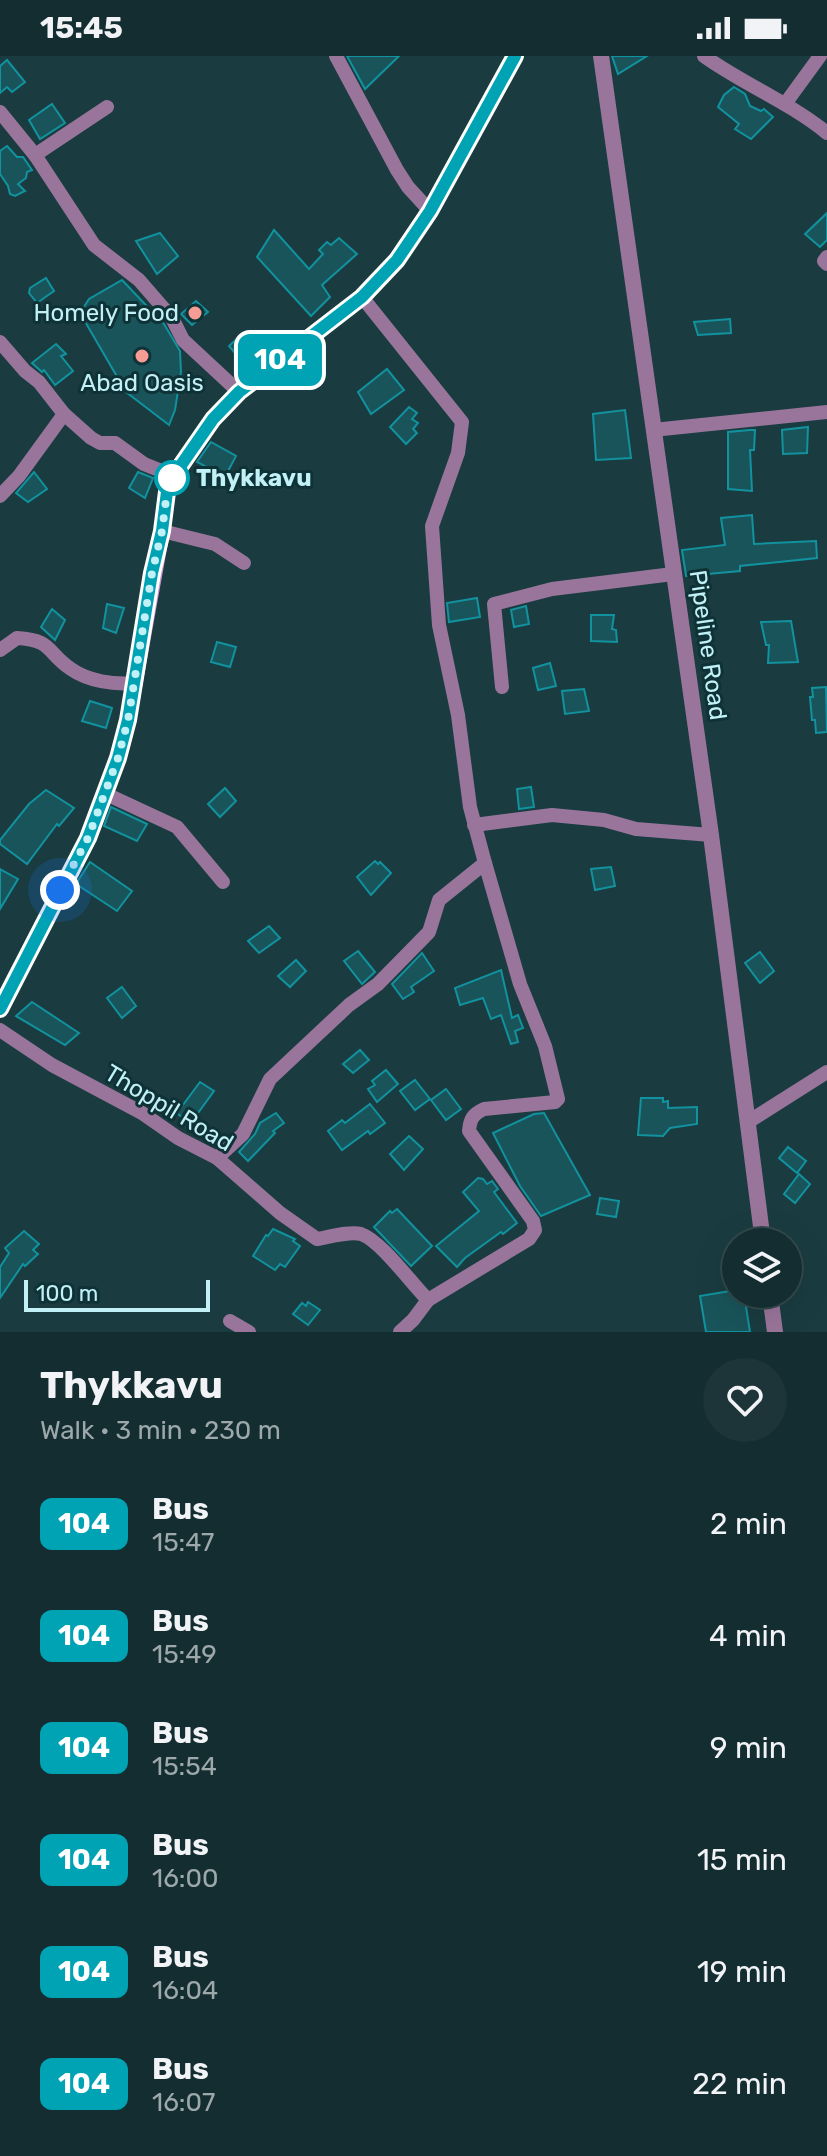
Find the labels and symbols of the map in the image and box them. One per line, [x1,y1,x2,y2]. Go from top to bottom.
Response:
place label: Homely Food [33,299,179,327]
marker: Homely Food [186,304,204,322]
line badge: 104 [234,334,326,386]
marker: Abad Oasis [133,347,151,365]
place label: Abad Oasis [80,369,204,397]
marker: Thykkavu [155,461,189,495]
place label: Thykkavu [196,464,312,492]
street label: Pipeline Road [684,568,732,722]
your location [40,870,80,910]
street label: Thoppil Road [100,1059,238,1157]
scale bar [24,1276,210,1312]

